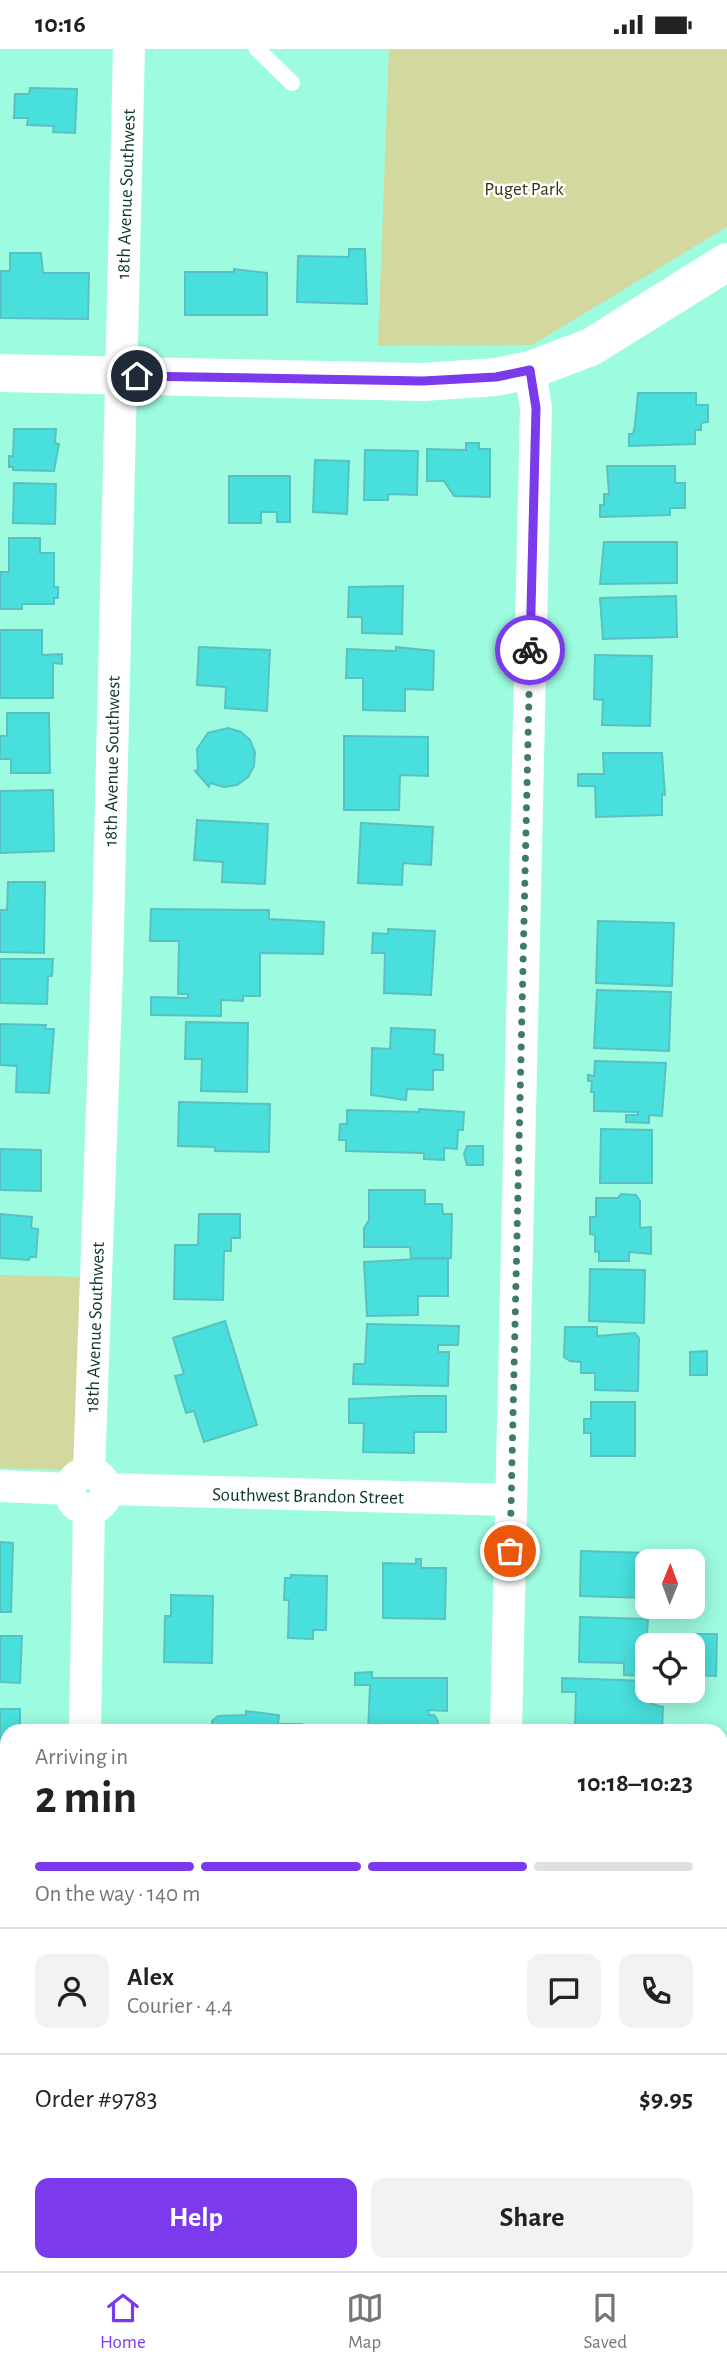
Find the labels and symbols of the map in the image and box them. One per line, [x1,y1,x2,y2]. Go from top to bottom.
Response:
street label: 18th Avenue Southwest [114,108,139,280]
park label: Puget Park [484,180,564,199]
pin [107,346,167,406]
courier [495,615,565,685]
street label: 18th Avenue Southwest [102,676,123,847]
street label: 18th Avenue Southwest [83,1241,108,1413]
street label: Southwest Brandon Street [212,1485,404,1508]
pin [480,1521,540,1581]
north arrow [635,1549,705,1619]

